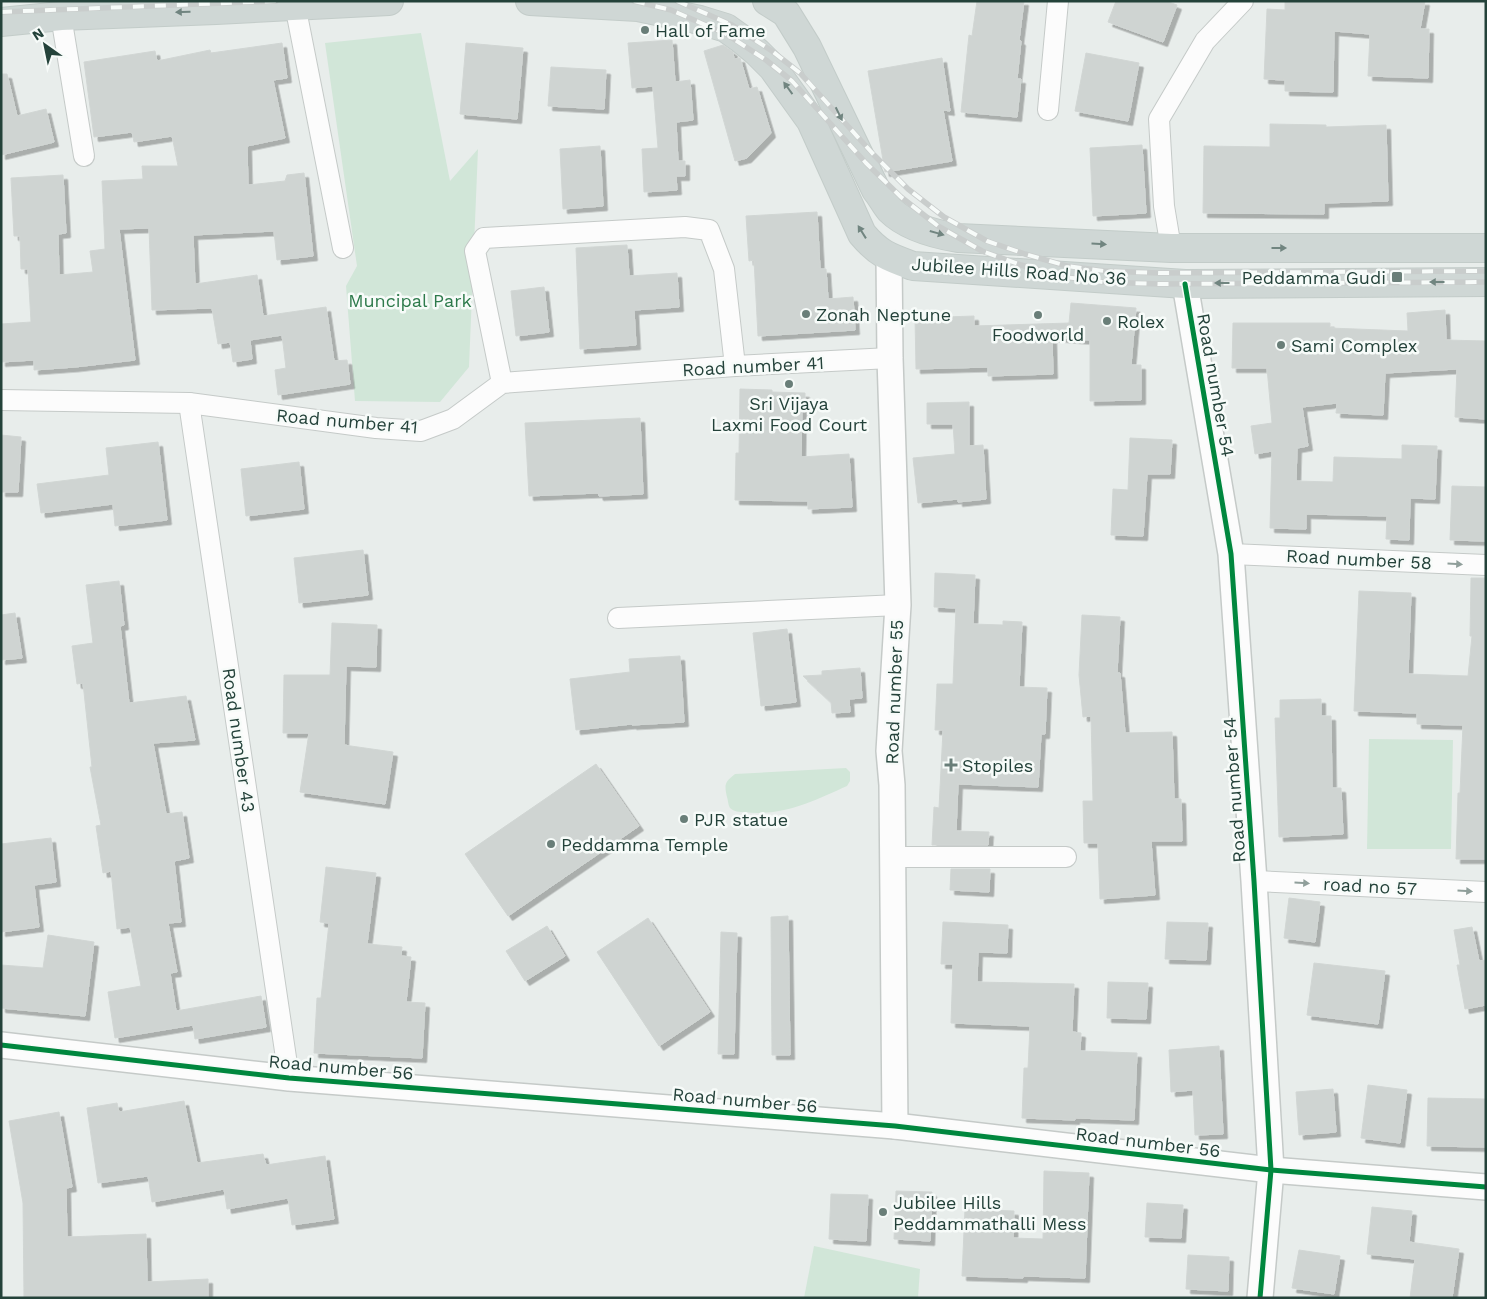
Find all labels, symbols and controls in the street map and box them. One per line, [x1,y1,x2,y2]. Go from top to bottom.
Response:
one-way arrow [174,8,190,16]
north arrow [20,20,70,70]
place label: Hall of Fame [655,20,766,41]
marker: Hall of Fame [639,24,651,36]
text: N [29,25,47,44]
one-way arrow [783,82,793,95]
one-way arrow [835,106,844,121]
one-way arrow [858,225,867,239]
one-way arrow [930,230,945,238]
one-way arrow [1091,241,1107,249]
one-way arrow [1271,244,1287,252]
street label: Jubilee Hills Road No 36 [911,253,1127,289]
place label: Peddamma Gudi [1242,267,1386,288]
marker: Peddamma Gudi [1390,270,1404,284]
one-way arrow [1429,278,1445,286]
one-way arrow [1214,279,1230,287]
park label: Muncipal Park [348,290,472,311]
place label: Zonah Neptune [816,304,951,325]
marker: Zonah Neptune [800,308,812,320]
marker: Foodworld [1032,309,1044,321]
place label: Rolex [1117,311,1165,332]
street label: Road number 54 [1193,311,1239,459]
marker: Rolex [1101,315,1113,327]
place label: Foodworld [992,324,1084,345]
place label: Sami Complex [1291,335,1417,356]
marker: Sami Complex [1275,339,1287,351]
street label: Road number 41 [682,352,824,380]
marker: Sri Vijaya Laxmi Food Court [783,378,795,390]
place label: Sri Vijaya Laxmi Food Court [711,393,868,435]
street label: Road number 41 [275,404,419,438]
street label: Road number 58 [1286,545,1432,573]
one-way arrow [1447,560,1463,568]
street label: Road number 55 [881,619,907,765]
street label: Road number 43 [218,666,260,814]
street label: Road number 54 [1218,717,1250,863]
place label: Stopiles [962,755,1033,776]
marker: Stopiles [944,758,958,772]
place label: PJR statue [694,809,788,830]
marker: PJR statue [678,813,690,825]
place label: Peddamma Temple [561,834,728,855]
marker: Peddamma Temple [545,838,557,850]
street label: road no 57 [1322,873,1418,899]
one-way arrow [1295,879,1311,887]
one-way arrow [1457,887,1473,895]
street label: Road number 56 [268,1050,414,1084]
street label: Road number 56 [672,1083,818,1117]
street label: Road number 56 [1074,1123,1222,1161]
place label: Jubilee Hills Peddammathalli Mess [893,1192,1087,1234]
marker: Jubilee Hills Peddammathalli Mess [877,1206,889,1218]

